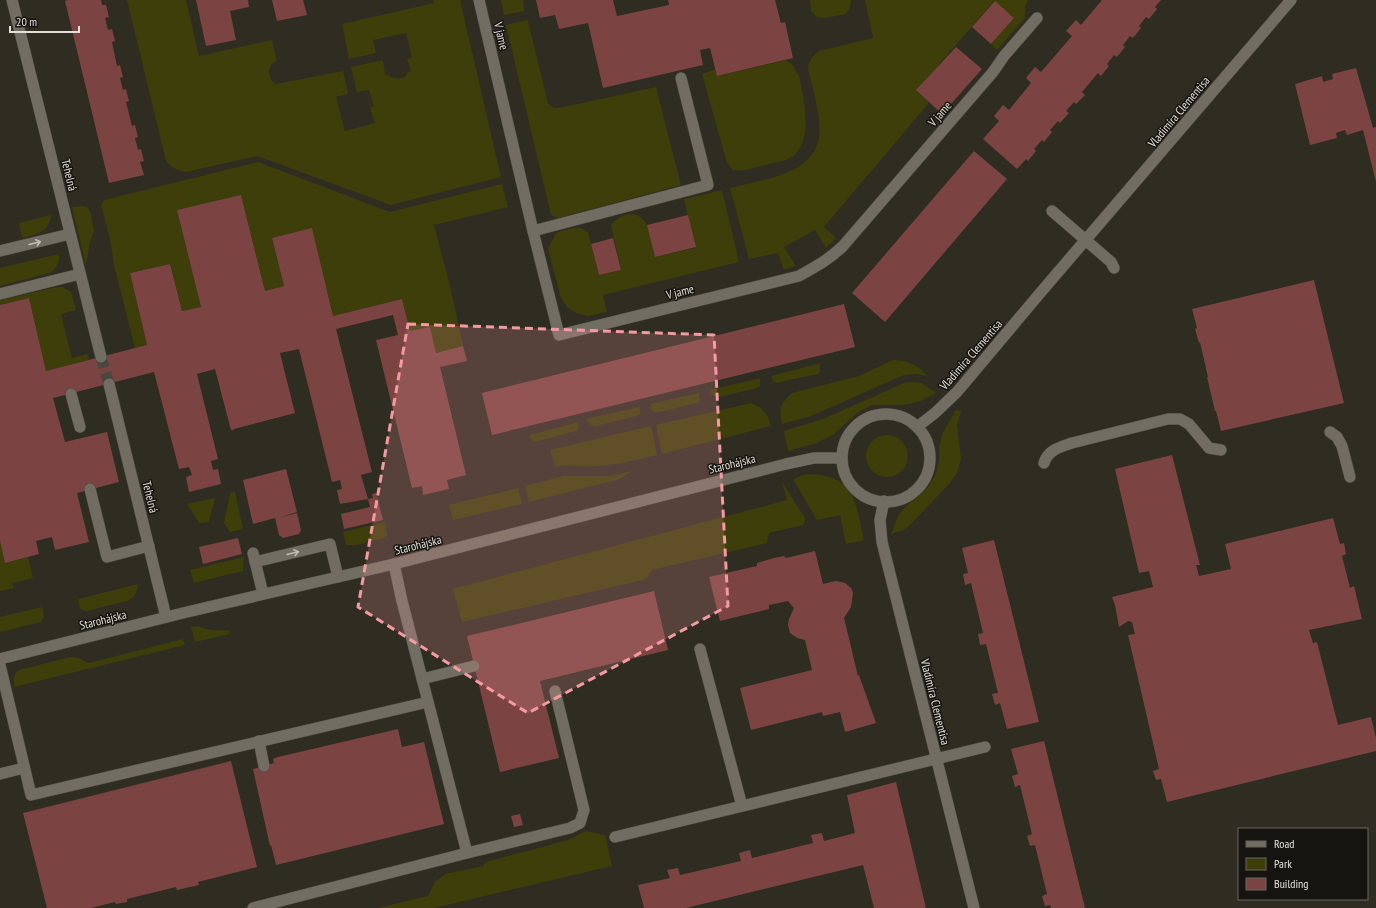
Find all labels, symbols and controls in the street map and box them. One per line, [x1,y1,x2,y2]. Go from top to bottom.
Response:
scale bar [10,8,79,34]
text: 20 m [16,14,37,29]
street label: V jame [491,20,512,51]
street label: Vladimíra Clementisa [1144,73,1213,151]
street label: V jame [924,98,954,130]
street label: Tehelná [58,157,81,193]
one-way arrow [28,238,41,246]
street label: V jame [664,281,695,302]
street label: Vladimíra Clementisa [935,316,1005,394]
street label: Starohájska [707,450,757,477]
street label: Tehelná [139,479,162,515]
street label: Starohájska [393,531,443,558]
one-way arrow [286,549,299,556]
street label: Starohájska [78,606,128,633]
street label: Vladimíra Clementisa [917,656,953,747]
legend [1238,828,1368,900]
text: Road [1274,836,1294,851]
text: Park [1274,856,1292,871]
text: Building [1274,876,1309,891]

